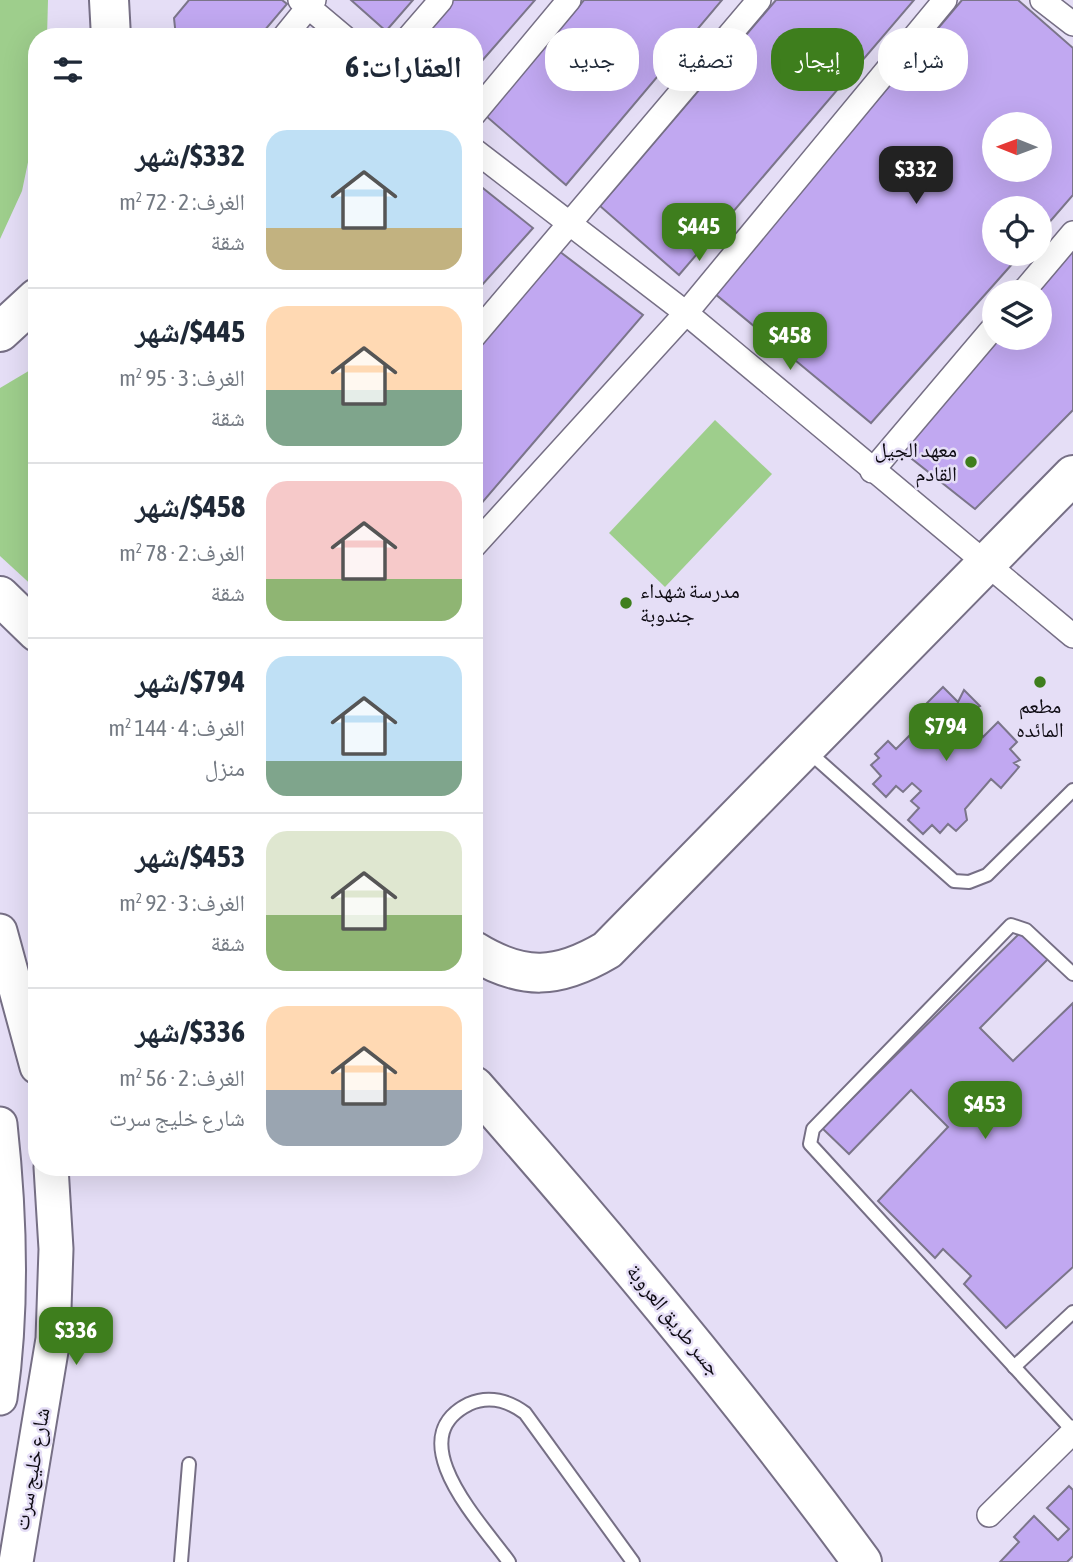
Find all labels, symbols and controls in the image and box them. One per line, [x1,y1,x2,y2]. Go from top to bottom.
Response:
chip: جديد [545,28,639,91]
chip: تصفية [653,28,757,91]
chip: إيجار [771,28,864,91]
chip: شراء [878,28,968,91]
text: العقارات: 6 [345,49,462,83]
icon: filters [49,51,87,89]
north arrow [982,112,1052,182]
map controls [982,112,1052,350]
text: $332/شهر [135,138,245,172]
pin: $332 [875,146,957,206]
text: $332 [895,156,937,182]
icon: home [322,158,406,242]
text: الغرف: 2 · 72 m² [119,189,245,215]
button: locate [982,196,1052,266]
pin: $445 [658,204,740,263]
text: $445 [678,213,720,239]
text: شقة [211,229,245,255]
button: layers [982,280,1052,350]
pin: $458 [749,312,831,372]
text: $445/شهر [135,314,245,348]
text: $458 [769,322,811,348]
icon: home [322,334,406,418]
text: الغرف: 3 · 95 m² [119,365,245,391]
text: شقة [211,405,245,431]
place label: معهد الجيل القادم [874,437,957,488]
marker: معهد الجيل القادم [963,454,979,470]
text: $458/شهر [135,489,245,523]
icon: home [322,509,406,593]
text: الغرف: 2 · 78 m² [119,540,245,566]
place label: مدرسة شهداء جندوبة [640,578,740,627]
text: شقة [211,580,245,606]
marker: مدرسة شهداء جندوبة [618,595,634,611]
text: $794/شهر [135,664,245,698]
marker: مطعم المائده [1032,674,1048,690]
icon: home [322,684,406,768]
place label: مطعم المائده [1016,693,1064,741]
pin: $794 [905,704,987,763]
text: $794 [925,713,967,739]
text: الغرف: 4 · 144 m² [108,715,245,741]
text: منزل [205,755,245,781]
text: $453/شهر [135,839,245,873]
icon: home [322,859,406,943]
text: الغرف: 3 · 92 m² [119,890,245,916]
text: شقة [211,930,245,956]
text: $336/شهر [135,1014,245,1048]
icon: home [322,1034,406,1118]
text: الغرف: 2 · 56 m² [119,1065,245,1091]
pin: $453 [944,1082,1026,1141]
text: $453 [964,1091,1006,1117]
text: شارع خليج سرت [109,1105,245,1131]
street label: جسر طريق العروبة [621,1259,727,1381]
pin: $336 [35,1308,117,1367]
text: $336 [55,1317,97,1343]
street label: شارع خليج سرت [8,1406,56,1532]

